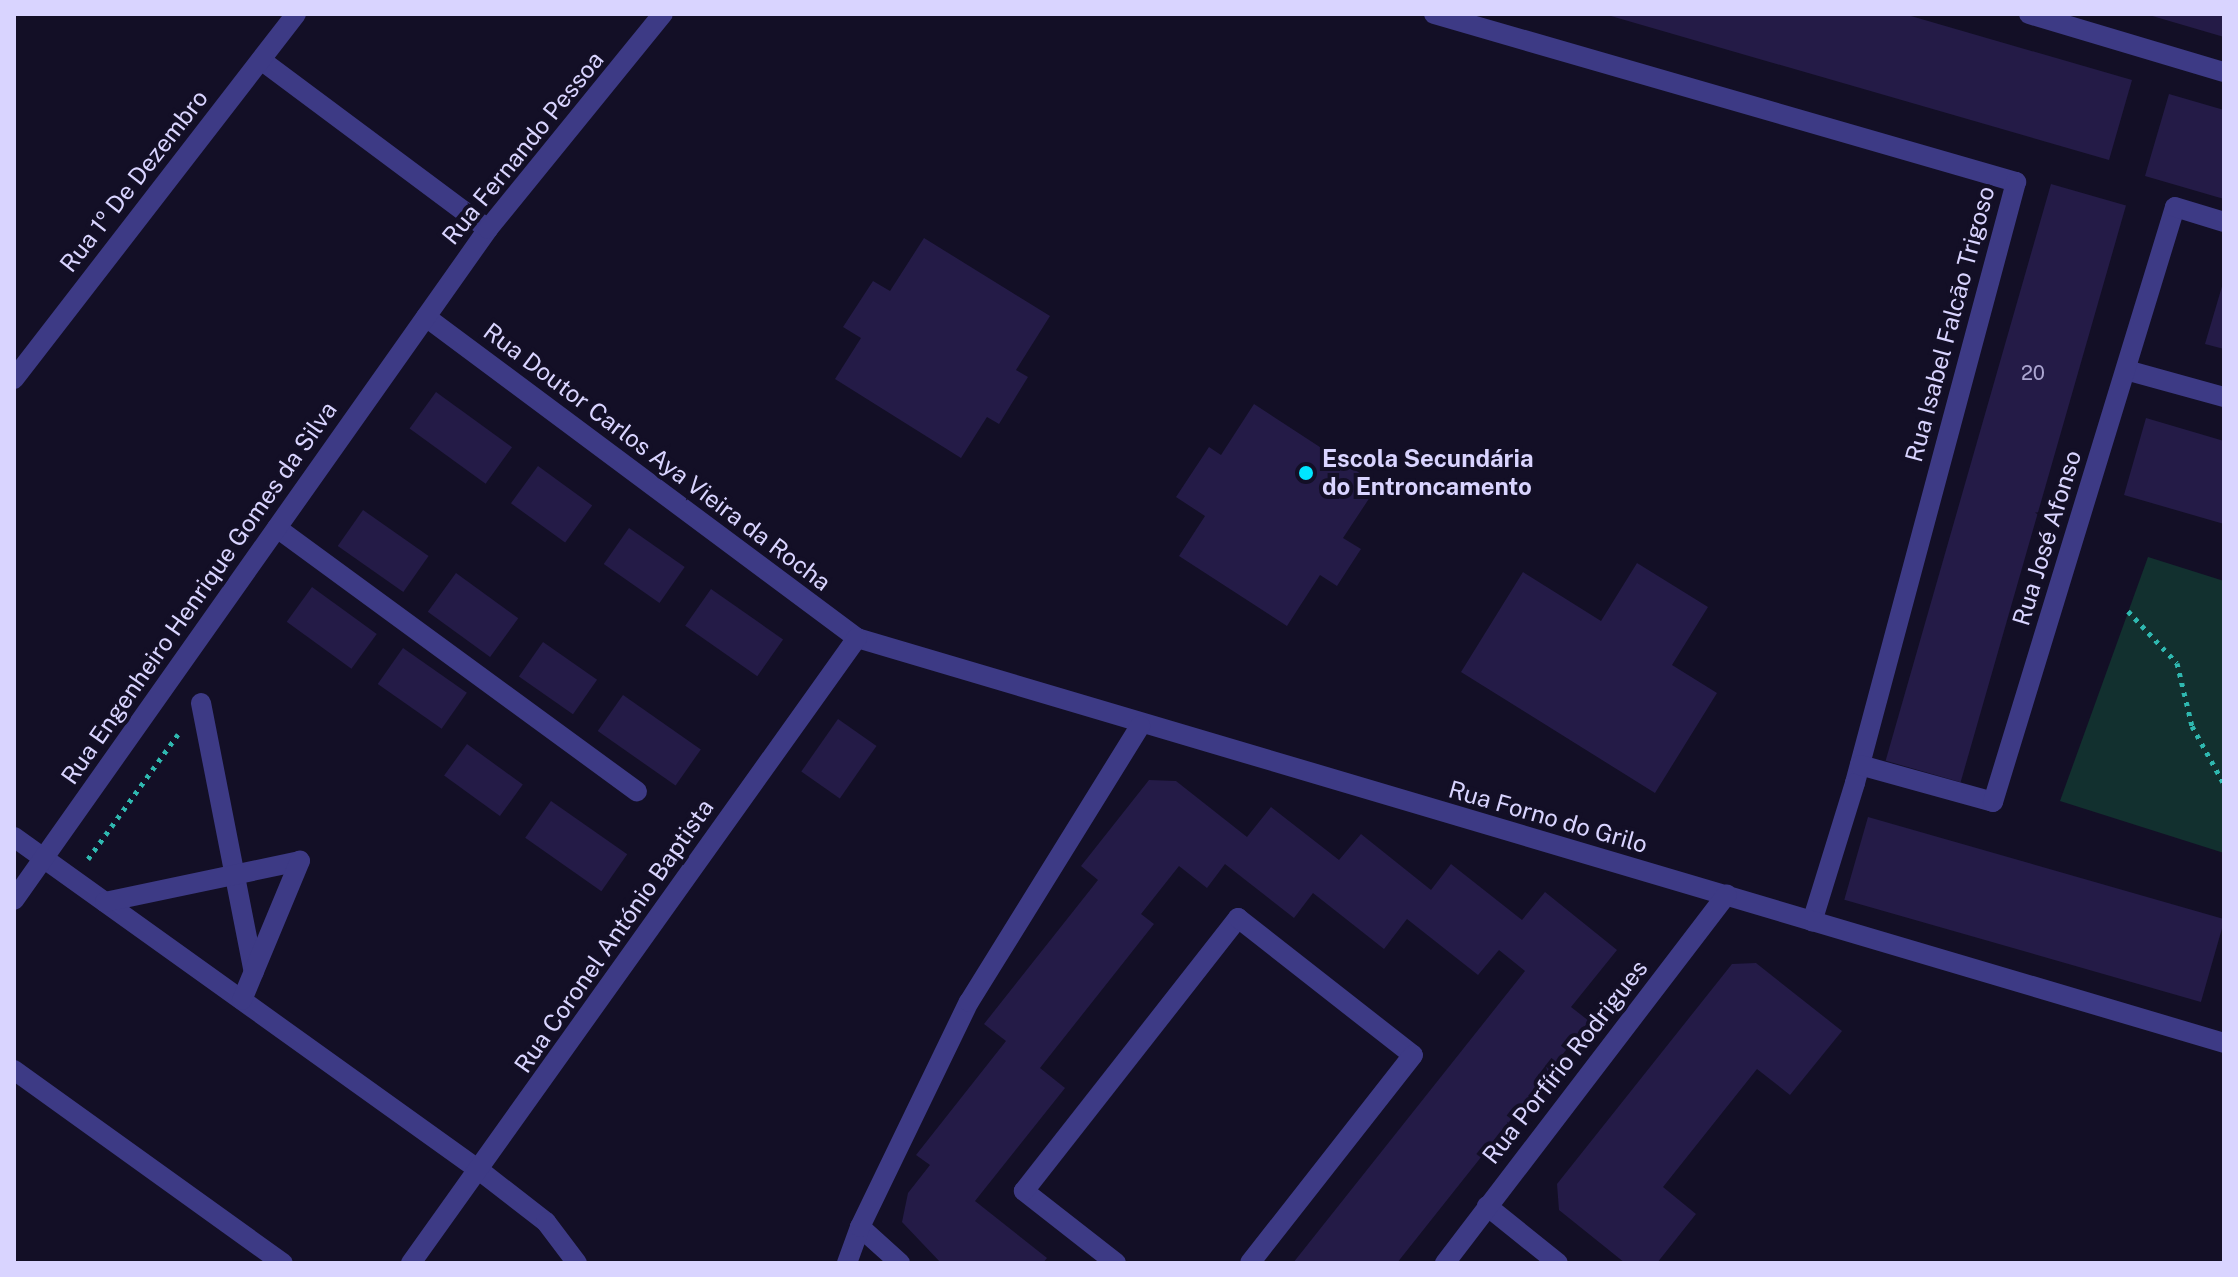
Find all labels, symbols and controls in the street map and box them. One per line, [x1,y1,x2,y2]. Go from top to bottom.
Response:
street label: Rua Fernando Pessoa [436,46,610,250]
street label: Rua 1º De Dezembro [54,84,214,278]
street label: Rua Isabel Falcão Trigoso [1899,183,2001,465]
street label: Rua Doutor Carlos Aya Vieira da Rocha [477,317,837,597]
house number: 20 [2021,361,2045,385]
street label: Rua Engenheiro Henrique Gomes da Silva [55,396,343,790]
place label: Escola Secundária do Entroncamento [1322,445,1533,501]
street label: Rua José Afonso [2007,447,2087,629]
marker: Escola Secundária do Entroncamento [1297,464,1315,482]
street label: Rua Forno do Grilo [1445,775,1651,859]
street label: Rua Coronel António Baptista [508,794,720,1078]
street label: Rua Porfírio Rodrigues [1476,954,1654,1170]

